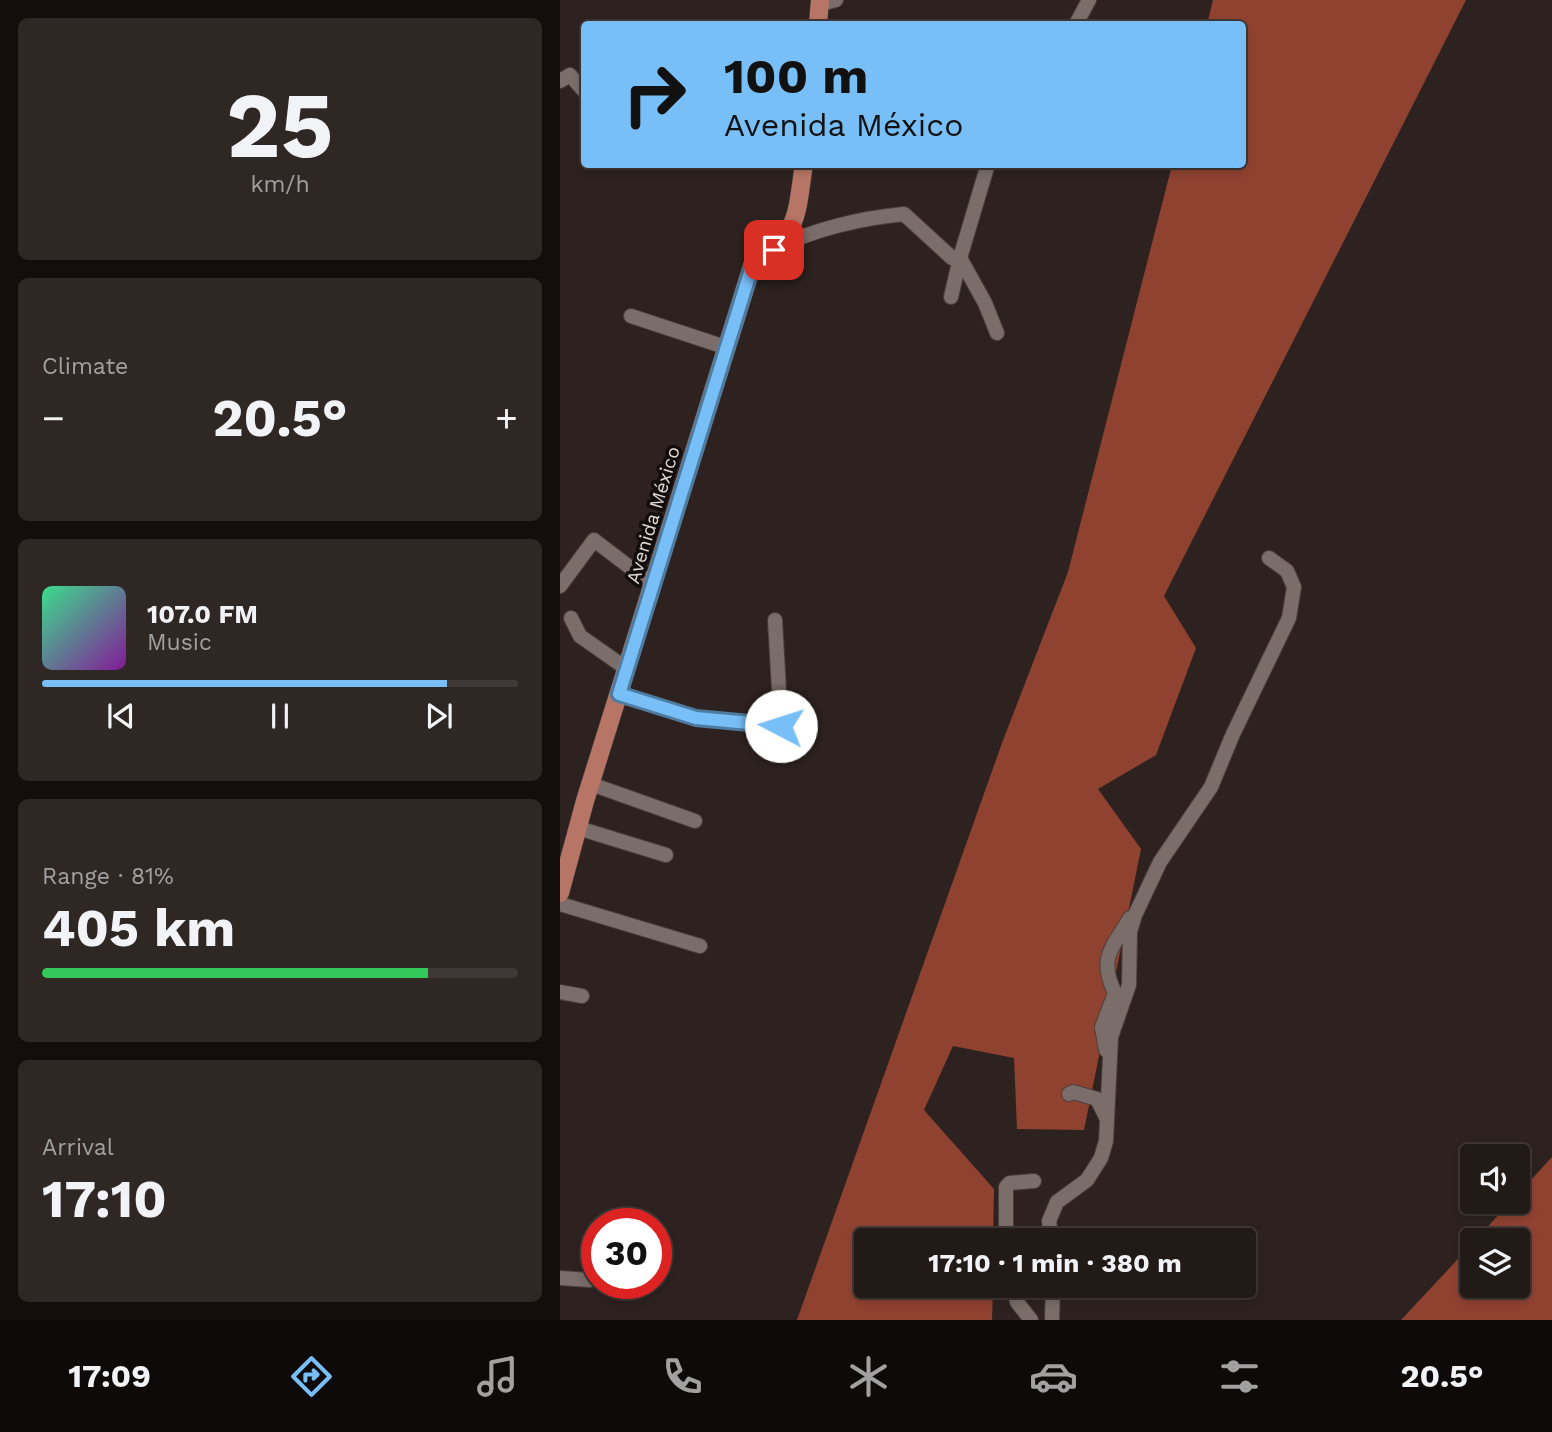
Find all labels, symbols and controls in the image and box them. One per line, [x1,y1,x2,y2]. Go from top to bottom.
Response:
text: 100 m [724,47,868,105]
icon: right [609,49,700,140]
text: 25 [226,72,334,179]
text: Avenida México [724,106,963,144]
text: km/h [250,171,310,198]
pin [744,220,804,280]
icon: arrive [755,231,793,269]
text: Climate [42,353,128,380]
text: 20.5° [212,388,348,449]
text: − [42,396,65,440]
text: + [495,396,518,440]
street label: Avenida México [621,444,685,586]
text: 107.0 FM [147,599,258,629]
text: Music [147,629,212,656]
position arrow [744,689,818,763]
icon: previous [102,697,140,735]
icon: pause [261,697,299,735]
icon: next [420,697,458,735]
text: Range · 81% [42,863,174,890]
text: 405 km [42,898,235,959]
text: Arrival [42,1134,114,1161]
map controls [1460,1144,1530,1298]
button: sound [1460,1144,1530,1214]
text: 17:10 [42,1169,167,1230]
speed limit sign: 30 [581,1208,672,1299]
button: layers [1460,1228,1530,1298]
text: 17:10 · 1 min · 380 m [928,1248,1182,1278]
icon: directions [287,1352,336,1401]
icon: music [473,1352,522,1401]
icon: phone [658,1352,707,1401]
icon: climate [844,1352,893,1401]
icon: car [1029,1352,1078,1401]
icon: filters [1215,1352,1264,1401]
text: 17:09 [68,1357,151,1395]
text: 20.5° [1401,1357,1484,1395]

